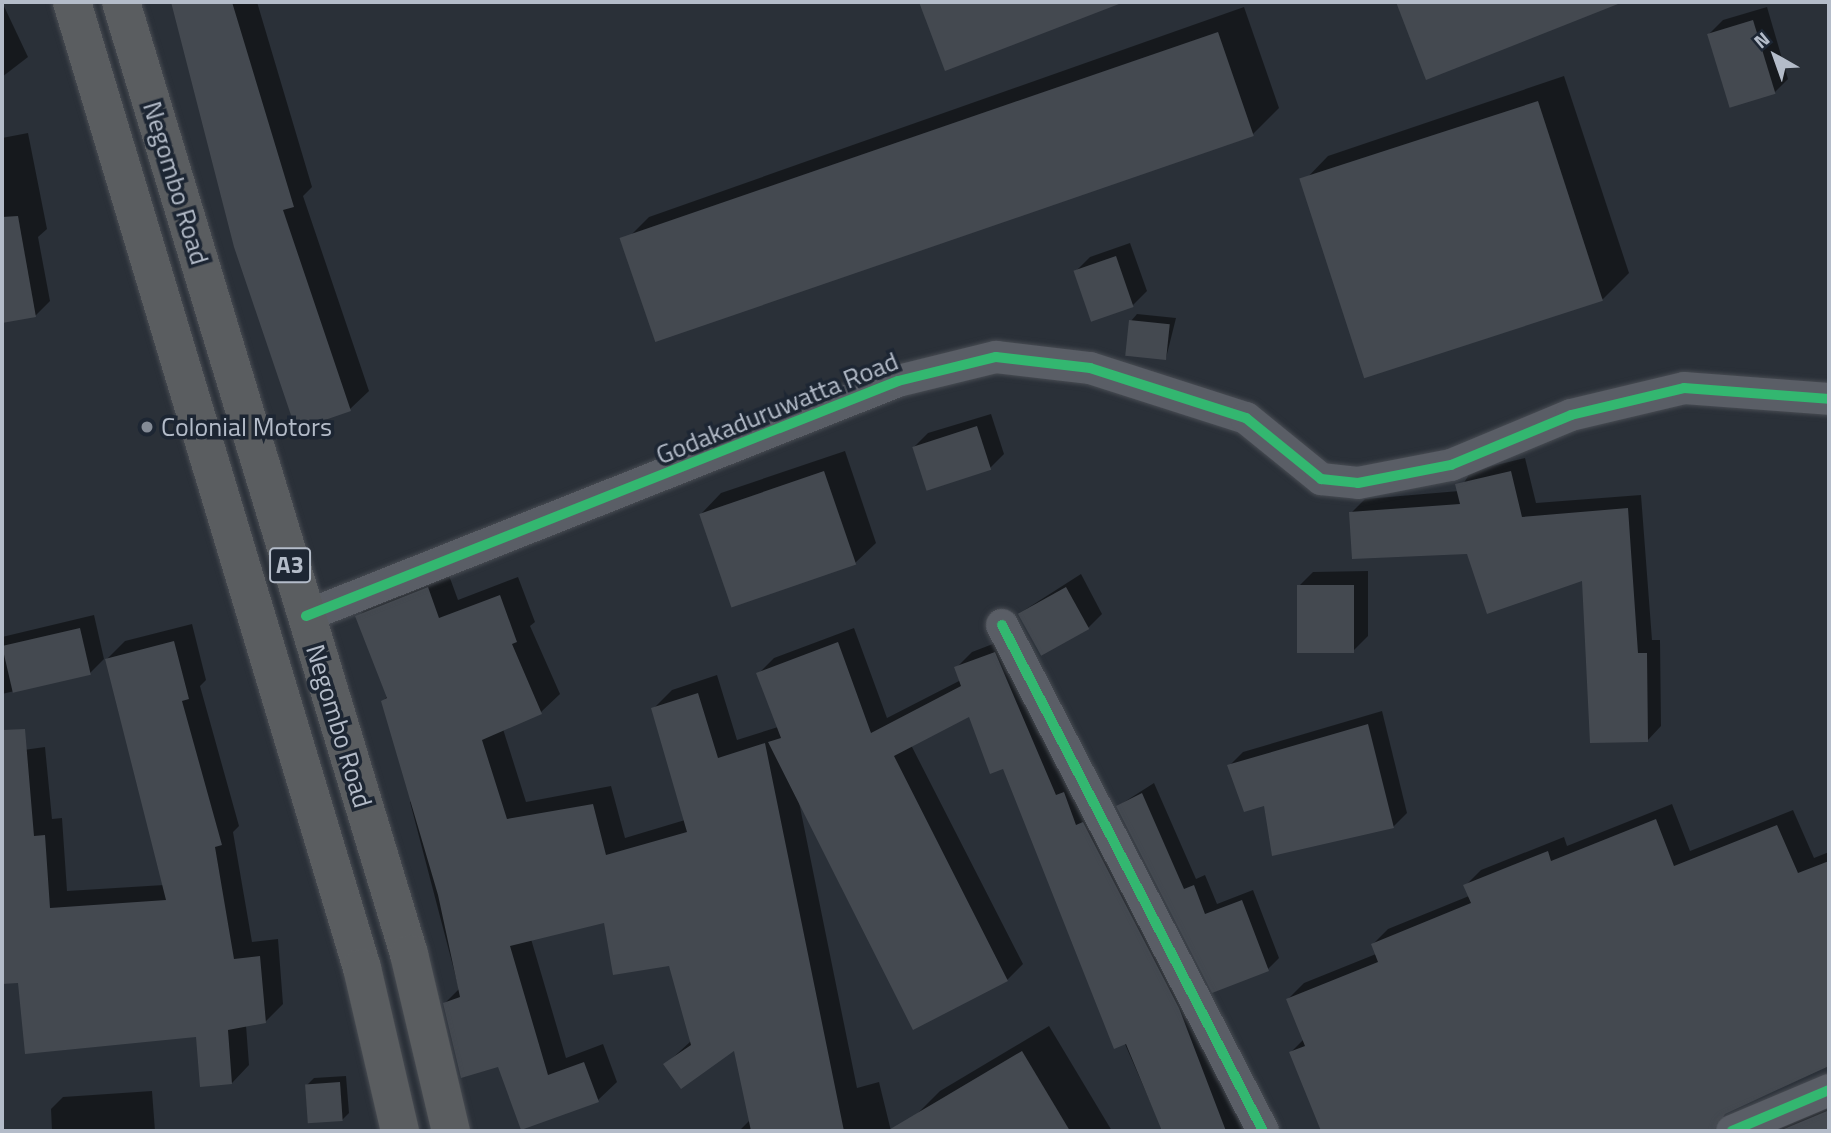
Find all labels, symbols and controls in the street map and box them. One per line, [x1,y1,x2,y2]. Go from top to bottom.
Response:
north arrow [1740,21,1810,91]
text: N [1747,24,1776,55]
street label: Negombo Road [136,98,216,268]
street label: Godakaduruwatta Road [651,345,903,471]
place label: Colonial Motors [161,411,332,443]
marker: Colonial Motors [139,419,155,435]
road number: A3 [269,544,311,586]
street label: Negombo Road [299,641,379,811]

